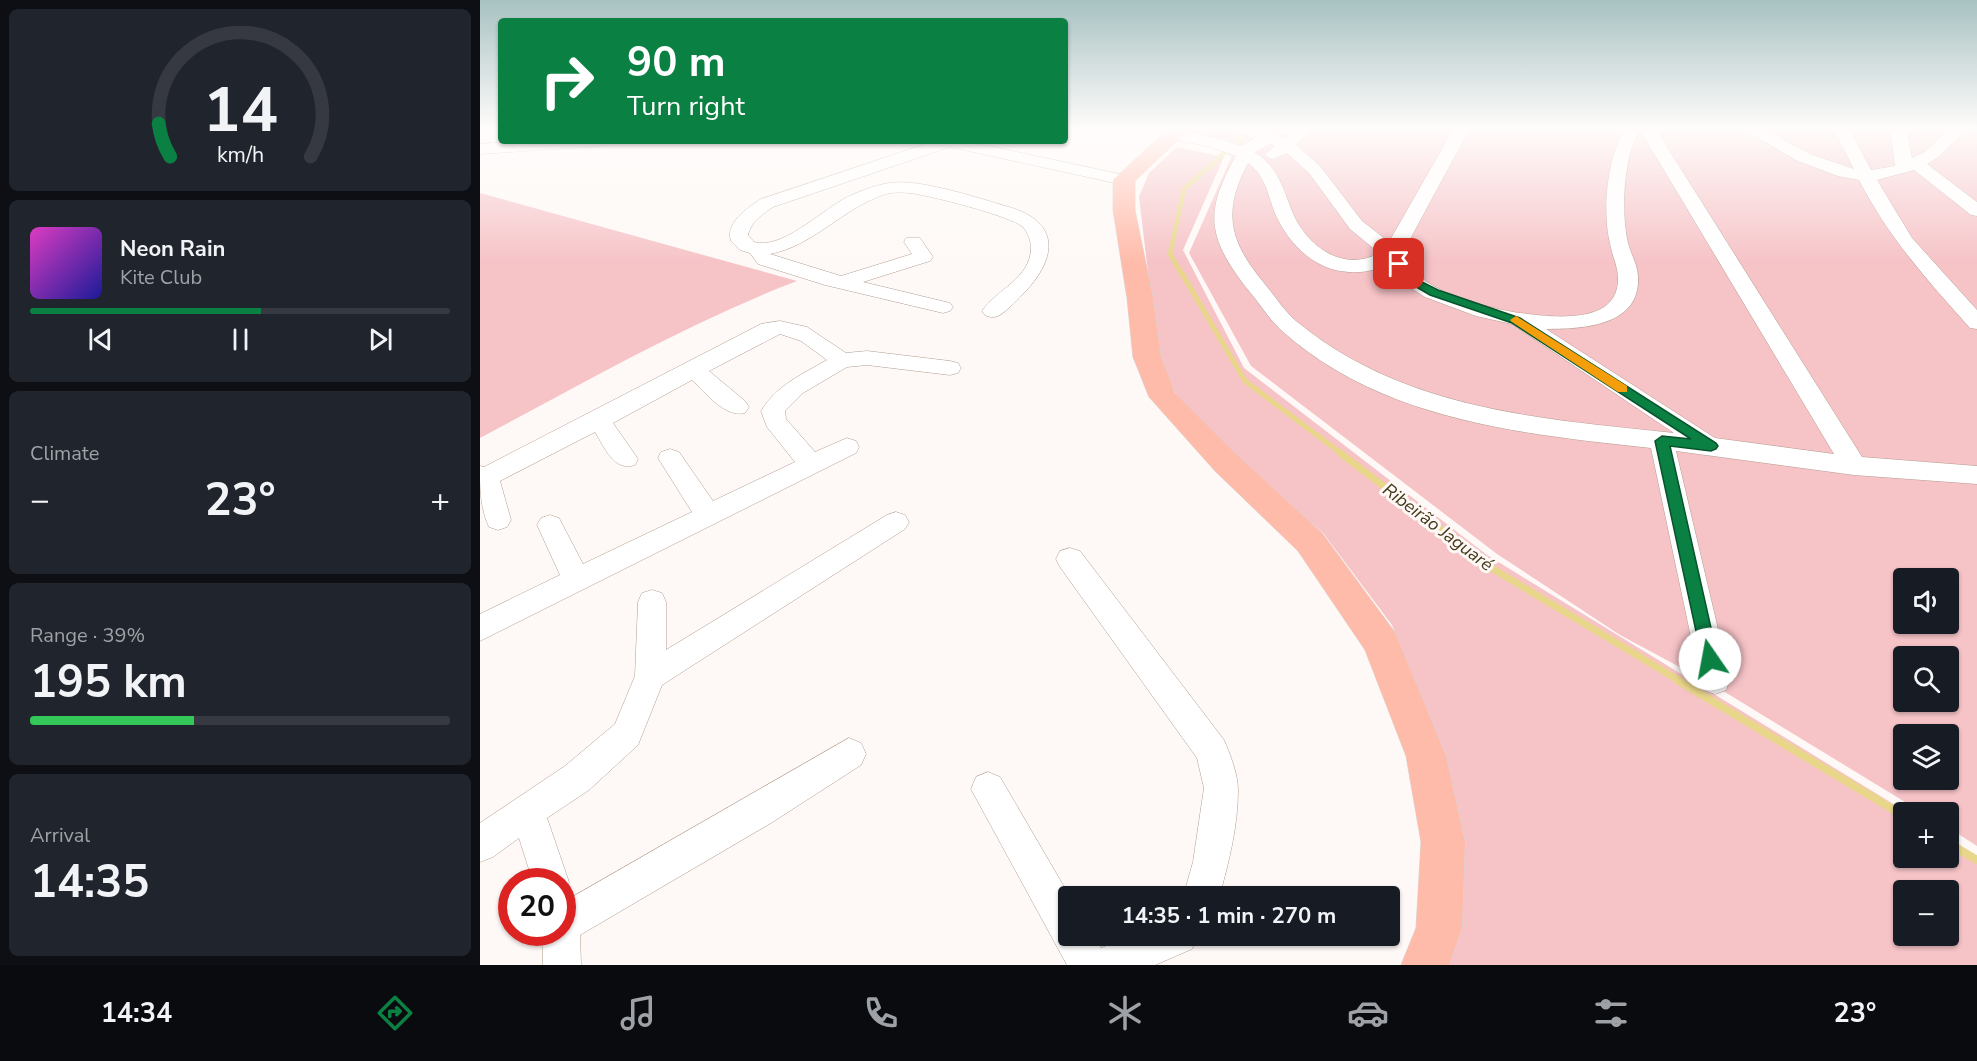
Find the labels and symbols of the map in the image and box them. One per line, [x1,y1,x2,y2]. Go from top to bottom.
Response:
pin [1373,238,1424,289]
water label: Ribeirão Jaguaré [1378,478,1498,577]
position arrow [1678,627,1742,691]
speed limit sign: 20 [498,868,576,946]

